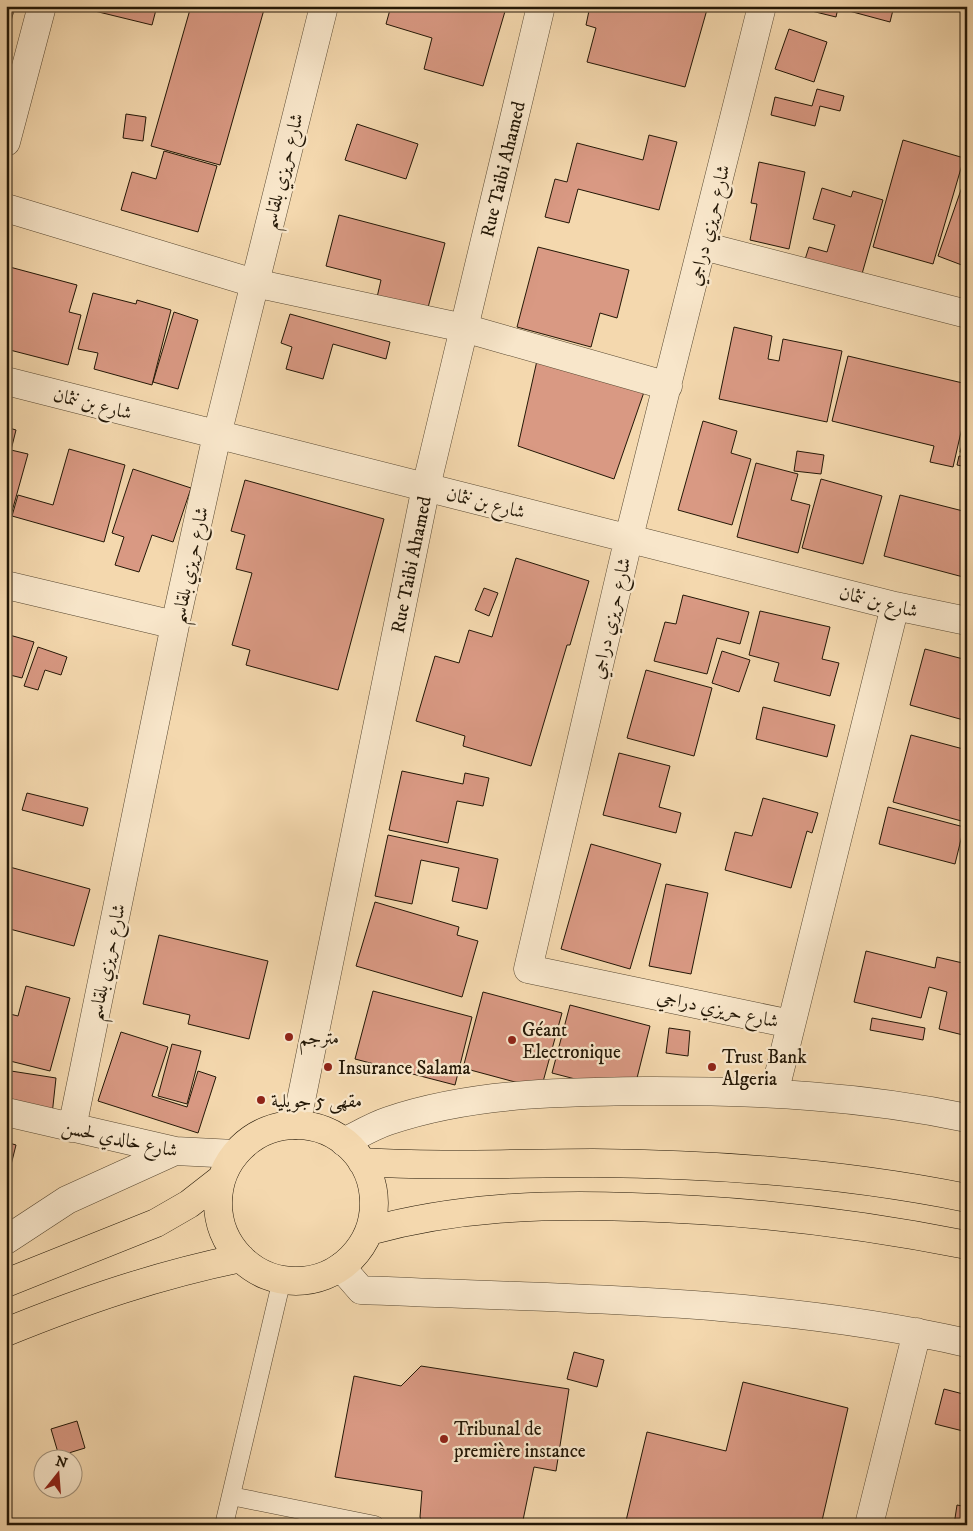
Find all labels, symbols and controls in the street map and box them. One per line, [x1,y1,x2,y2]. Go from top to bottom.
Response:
street label: Rue Taibi Ahamed [476,99,531,240]
street label: شارع حريزي بلقاسم [258,111,316,234]
street label: شارع حريزي دراجي [683,162,739,289]
street label: شارع بن نثمان [50,384,134,428]
street label: شارع بن نثمان [443,483,527,527]
street label: Rue Taibi Ahamed [387,494,437,635]
street label: شارع حريزي بلقاسم [167,505,221,627]
street label: شارع حريزي دراجي [586,555,640,682]
street label: شارع بن نثمان [836,582,920,626]
street label: شارع حريزي بلقاسم [84,902,138,1024]
street label: شارع حريزي دراجي [654,985,781,1037]
place label: Géant Electronique [522,1019,621,1065]
place label: مترجم [299,1027,339,1056]
marker: مترجم [283,1031,295,1043]
marker: Géant Electronique [506,1034,518,1046]
place label: Trust Bank Algeria [722,1046,807,1091]
place label: Insurance Salama [338,1057,471,1080]
marker: Insurance Salama [322,1061,334,1073]
marker: Trust Bank Algeria [706,1061,718,1073]
place label: مقهى 5 جويلية [271,1090,362,1114]
marker: مقهى 5 جويلية [255,1094,267,1106]
street label: شارع خالدي لحسن [59,1116,180,1166]
place label: Tribunal de première instance [453,1418,586,1463]
marker: Tribunal de première instance [438,1433,450,1445]
north arrow [32,1448,82,1498]
text: N [53,1452,70,1473]

